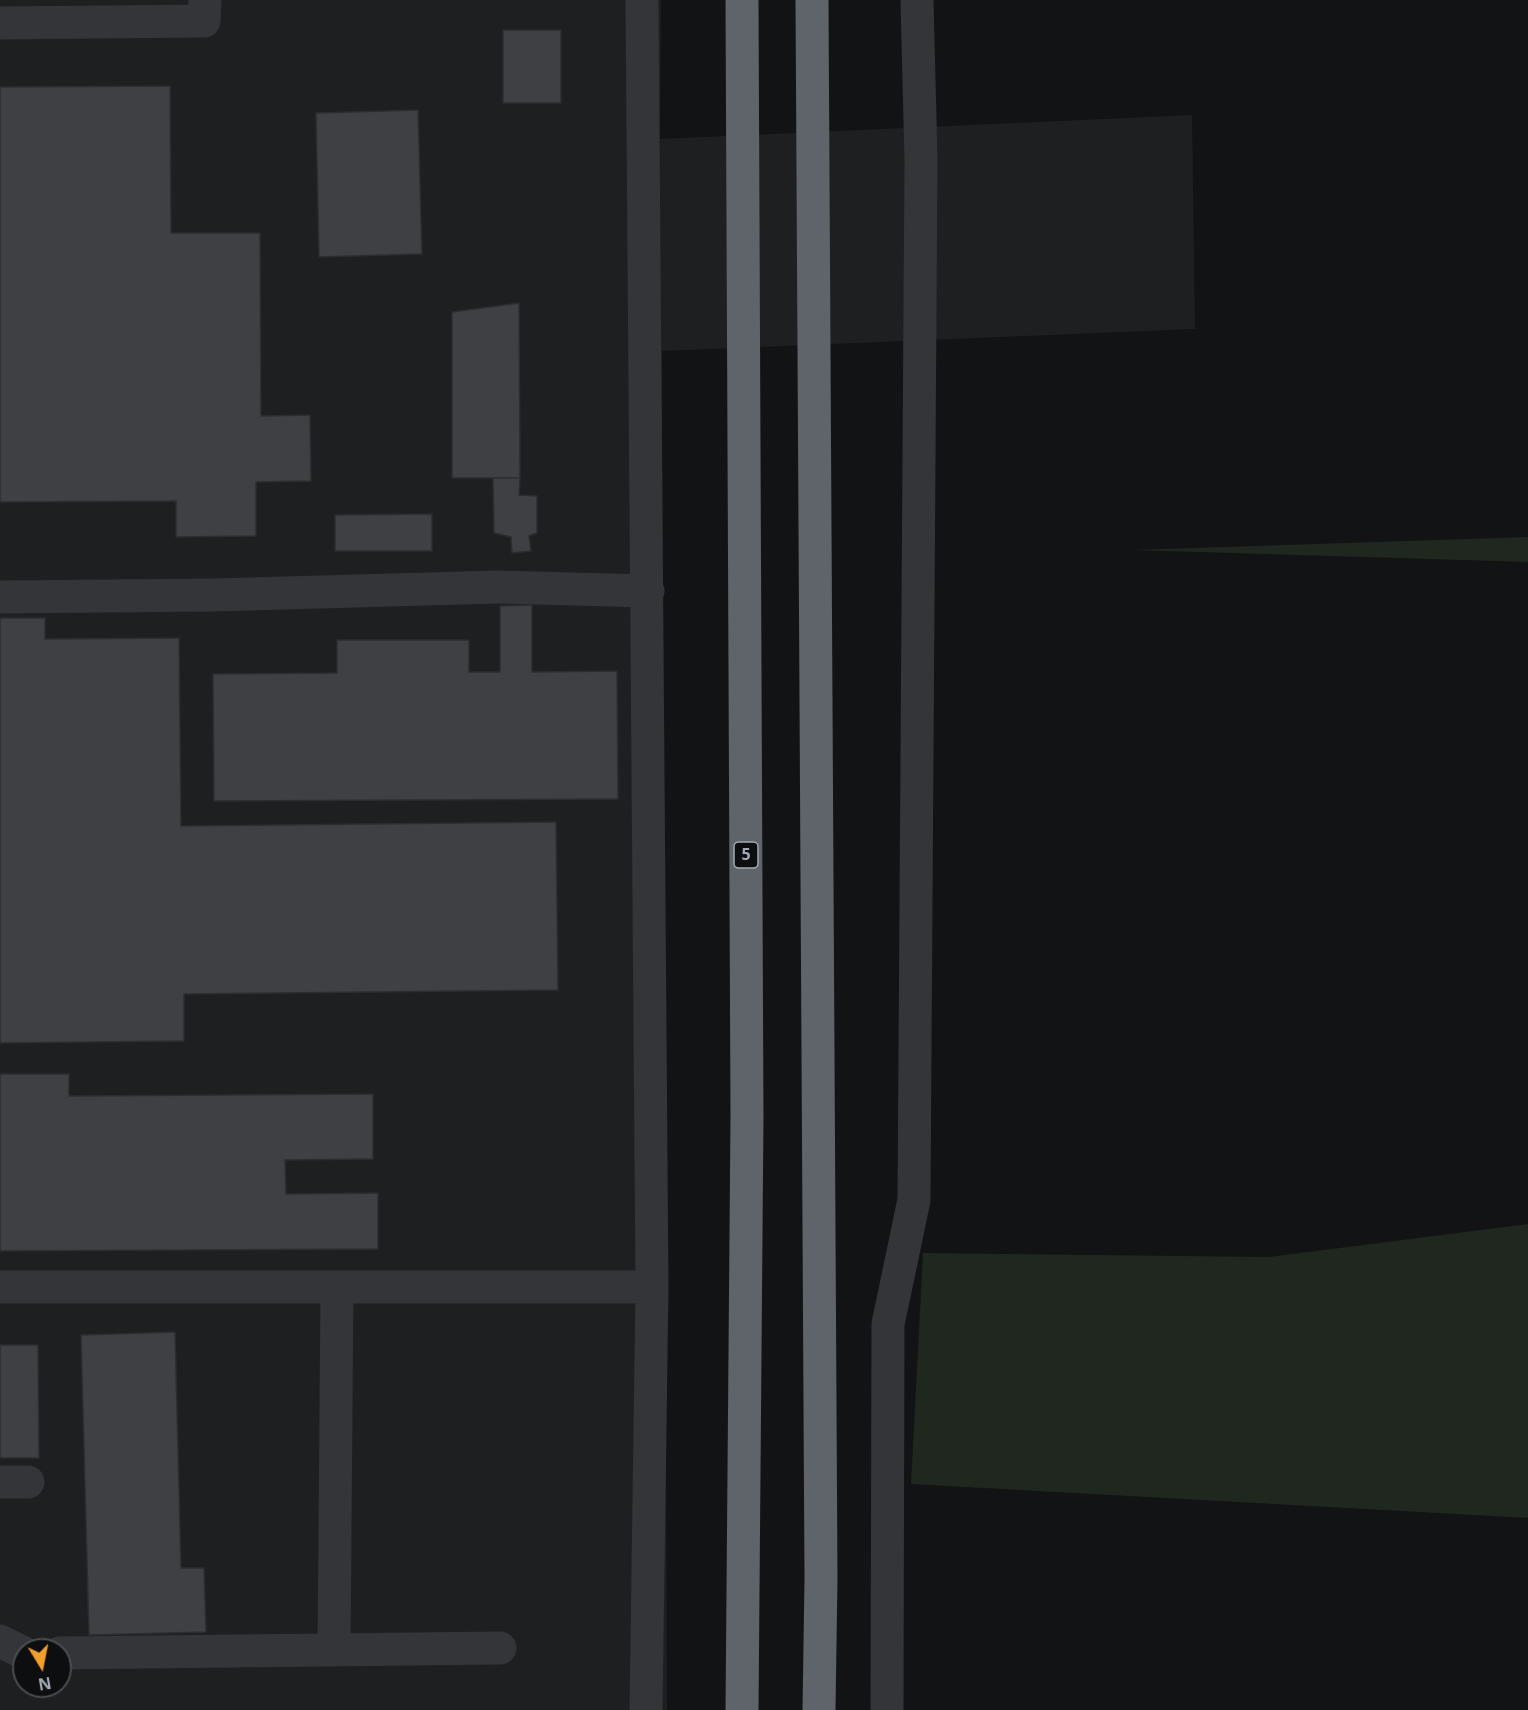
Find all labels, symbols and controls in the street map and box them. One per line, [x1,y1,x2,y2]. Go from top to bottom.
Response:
road number: 5 [734,842,758,868]
north arrow [12,1638,72,1698]
text: N [36,1672,53,1696]

